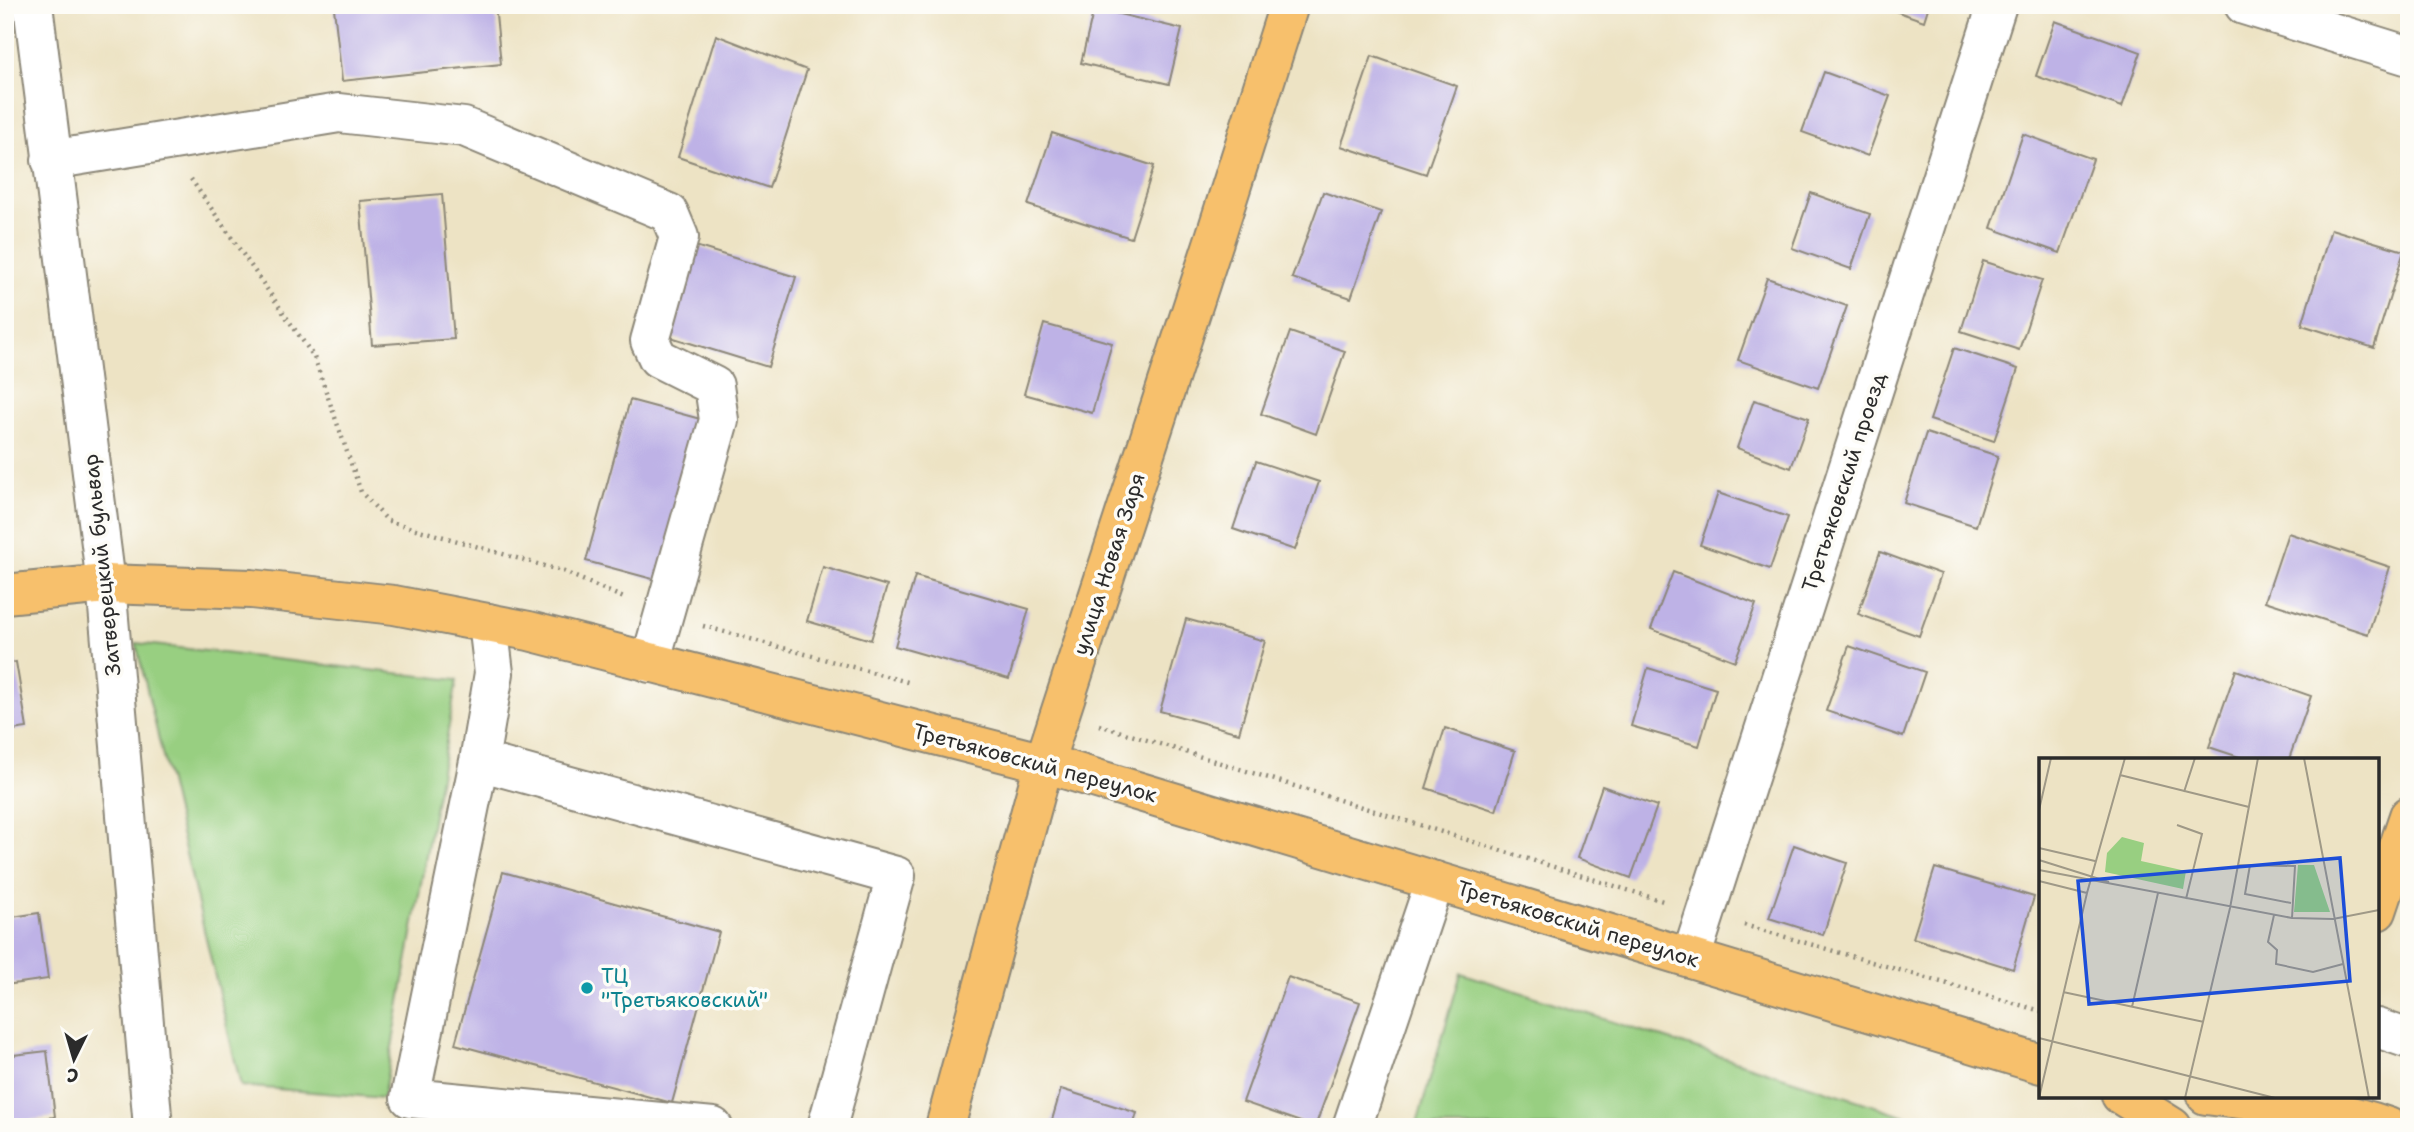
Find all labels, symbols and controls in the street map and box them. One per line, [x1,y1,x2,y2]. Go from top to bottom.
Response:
street label: Третьяковский проезд [1795,369,1893,595]
street label: Затверецкий бульвар [76,453,128,677]
street label: улица Новая Заря [1066,469,1152,659]
street label: Третьяковский переулок [910,717,1160,809]
inset map [2039,758,2379,1097]
street label: Третьяковский переулок [1454,874,1702,974]
place label: ТЦ "Третьяковский" [601,962,768,1014]
marker: ТЦ "Третьяковский" [579,980,595,996]
north arrow [38,1024,108,1094]
text: С [66,1062,79,1088]

